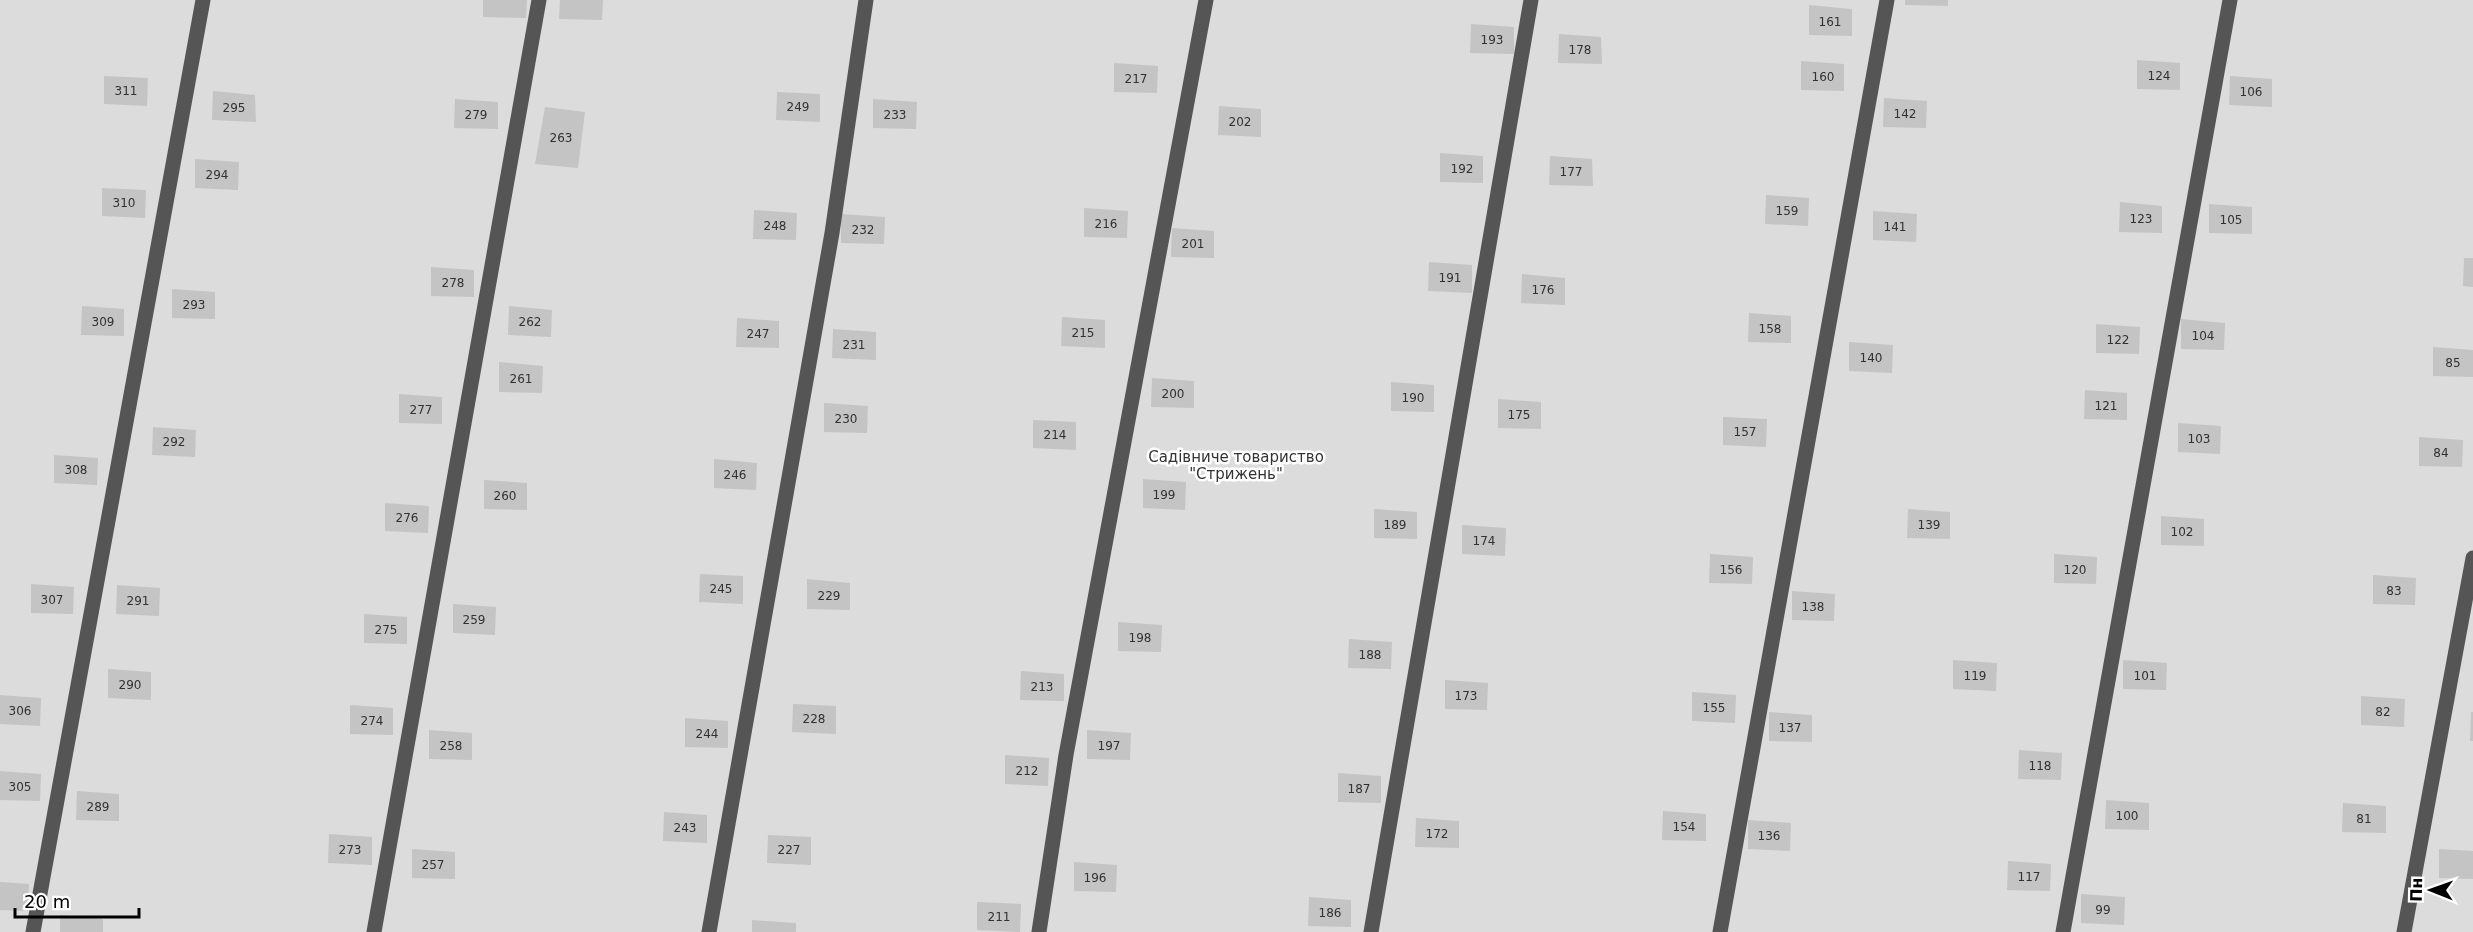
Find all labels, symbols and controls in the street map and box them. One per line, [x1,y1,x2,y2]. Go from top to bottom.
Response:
house number: 161 [1819,15,1841,29]
house number: 193 [1481,33,1503,47]
house number: 178 [1569,43,1591,57]
house number: 124 [2148,69,2170,83]
house number: 160 [1812,70,1834,84]
house number: 217 [1125,72,1147,86]
house number: 311 [115,84,137,98]
house number: 106 [2240,85,2262,99]
house number: 249 [787,100,809,114]
house number: 295 [223,101,245,115]
house number: 142 [1894,107,1916,121]
house number: 279 [465,108,487,122]
house number: 233 [884,108,906,122]
house number: 202 [1229,115,1251,129]
house number: 263 [550,131,572,145]
house number: 192 [1451,162,1473,176]
house number: 177 [1560,165,1582,179]
house number: 294 [206,168,228,182]
house number: 310 [113,196,135,210]
house number: 159 [1776,204,1798,218]
house number: 123 [2130,212,2152,226]
house number: 105 [2220,213,2242,227]
house number: 216 [1095,217,1117,231]
house number: 248 [764,219,786,233]
house number: 141 [1884,220,1906,234]
house number: 232 [852,223,874,237]
house number: 201 [1182,237,1204,251]
house number: 191 [1439,271,1461,285]
house number: 278 [442,276,464,290]
house number: 176 [1532,283,1554,297]
house number: 293 [183,298,205,312]
house number: 309 [92,315,114,329]
house number: 262 [519,315,541,329]
house number: 158 [1759,322,1781,336]
house number: 215 [1072,326,1094,340]
house number: 247 [747,327,769,341]
house number: 104 [2192,329,2214,343]
house number: 122 [2107,333,2129,347]
house number: 231 [843,338,865,352]
house number: 140 [1860,351,1882,365]
house number: 85 [2445,356,2461,370]
house number: 261 [510,372,532,386]
house number: 200 [1162,387,1184,401]
house number: 190 [1402,391,1424,405]
house number: 121 [2095,399,2117,413]
house number: 277 [410,403,432,417]
house number: 175 [1508,408,1530,422]
house number: 230 [835,412,857,426]
house number: 157 [1734,425,1756,439]
house number: 214 [1044,428,1066,442]
house number: 103 [2188,432,2210,446]
house number: 292 [163,435,185,449]
house number: 84 [2433,446,2449,460]
park label: Садівниче товариство "Стрижень" [1148,448,1324,483]
house number: 308 [65,463,87,477]
house number: 246 [724,468,746,482]
house number: 199 [1153,488,1175,502]
house number: 260 [494,489,516,503]
house number: 276 [396,511,418,525]
house number: 189 [1384,518,1406,532]
house number: 139 [1918,518,1940,532]
house number: 102 [2171,525,2193,539]
house number: 174 [1473,534,1495,548]
house number: 156 [1720,563,1742,577]
house number: 120 [2064,563,2086,577]
house number: 245 [710,582,732,596]
house number: 83 [2386,584,2402,598]
house number: 229 [818,589,840,603]
house number: 307 [41,593,63,607]
house number: 291 [127,594,149,608]
house number: 138 [1802,600,1824,614]
house number: 259 [463,613,485,627]
house number: 275 [375,623,397,637]
house number: 198 [1129,631,1151,645]
house number: 188 [1359,648,1381,662]
house number: 119 [1964,669,1986,683]
house number: 101 [2134,669,2156,683]
house number: 290 [119,678,141,692]
house number: 213 [1031,680,1053,694]
house number: 173 [1455,689,1477,703]
house number: 155 [1703,701,1725,715]
house number: 306 [9,704,31,718]
house number: 82 [2375,705,2391,719]
house number: 228 [803,712,825,726]
house number: 274 [361,714,383,728]
house number: 137 [1779,721,1801,735]
house number: 244 [696,727,718,741]
house number: 258 [440,739,462,753]
house number: 197 [1098,739,1120,753]
house number: 118 [2029,759,2051,773]
house number: 212 [1016,764,1038,778]
house number: 305 [9,780,31,794]
house number: 187 [1348,782,1370,796]
house number: 289 [87,800,109,814]
house number: 100 [2116,809,2138,823]
house number: 81 [2356,812,2372,826]
house number: 154 [1673,820,1695,834]
house number: 243 [674,821,696,835]
house number: 172 [1426,827,1448,841]
house number: 136 [1758,829,1780,843]
house number: 273 [339,843,361,857]
house number: 227 [778,843,800,857]
house number: 257 [422,858,444,872]
north arrow [2401,860,2461,920]
house number: 117 [2018,870,2040,884]
house number: 196 [1084,871,1106,885]
text: Пн [2407,877,2426,902]
scale bar [15,881,140,919]
text: 20 m [24,891,70,912]
house number: 99 [2095,903,2111,917]
house number: 186 [1319,906,1341,920]
house number: 211 [988,910,1010,924]

